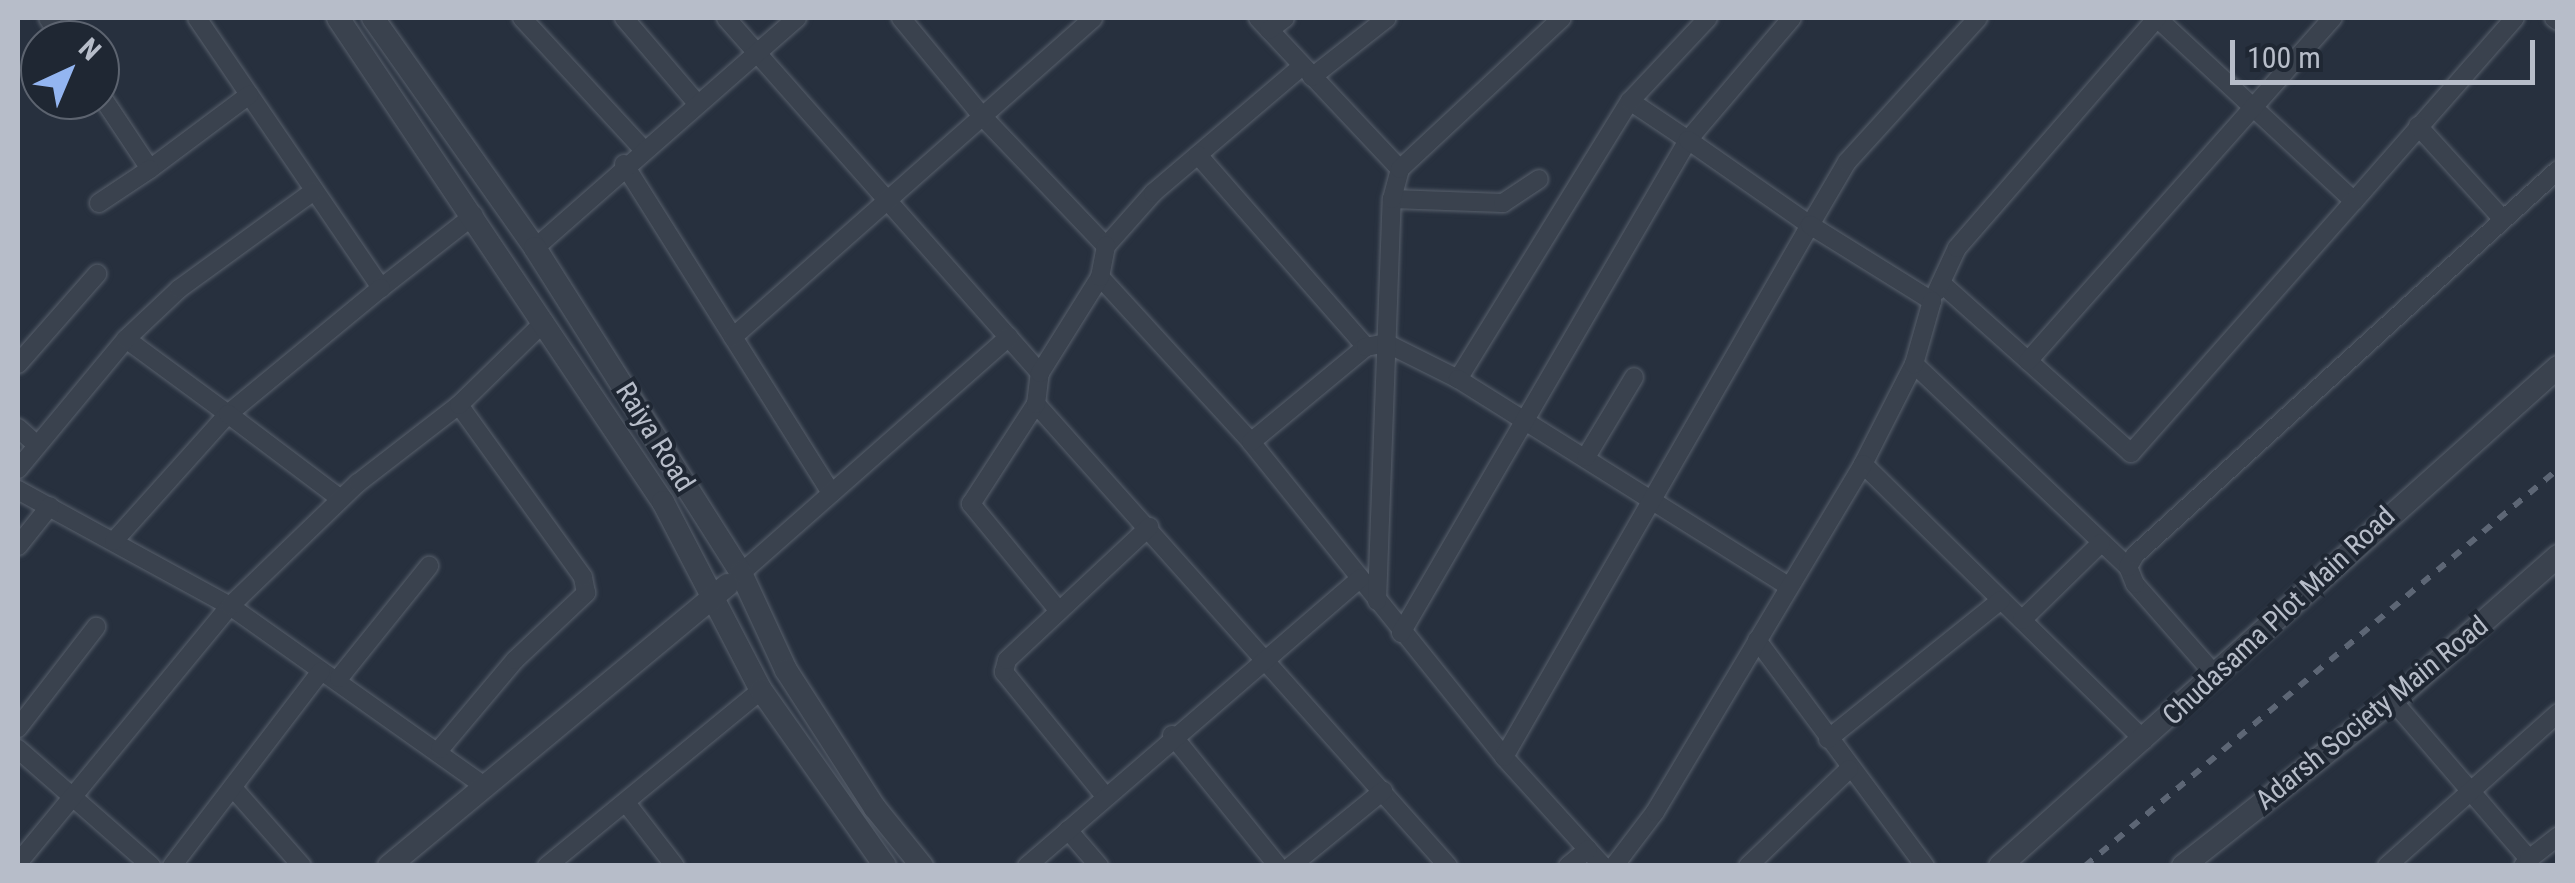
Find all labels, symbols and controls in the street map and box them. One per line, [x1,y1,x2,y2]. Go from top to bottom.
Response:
north arrow [20,20,120,120]
scale bar [2235,20,2540,82]
text: N [72,32,107,67]
text: 100 m [2247,40,2321,75]
street label: Raiya Road [608,376,702,498]
street label: Chudasama Plot Main Road [2156,500,2402,732]
street label: Adarsh Society Main Road [2249,609,2495,817]

